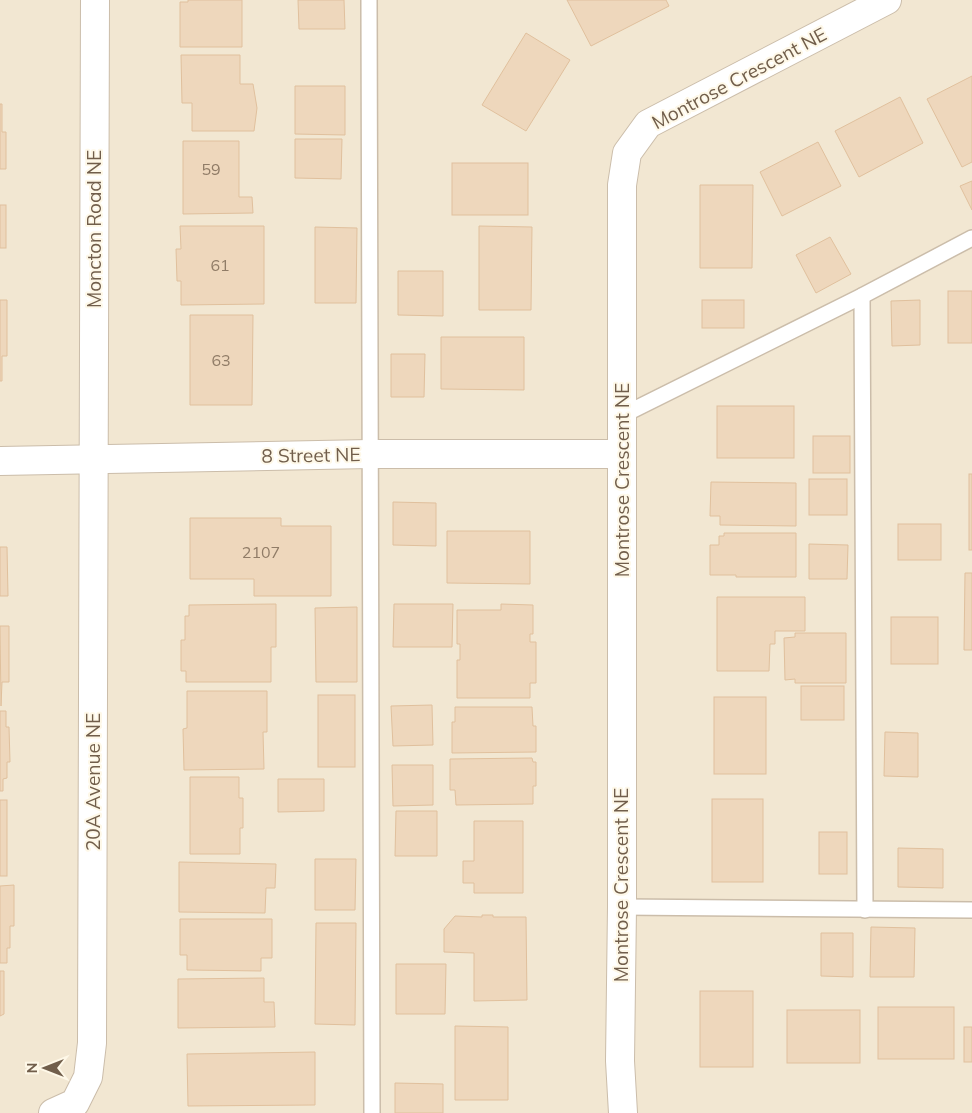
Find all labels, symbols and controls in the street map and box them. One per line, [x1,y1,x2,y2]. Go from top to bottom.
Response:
street label: Montrose Crescent NE [648,22,830,134]
street label: Moncton Road NE [82,150,106,308]
house number: 59 [201,159,221,179]
house number: 61 [210,255,230,275]
house number: 63 [211,350,231,370]
street label: Montrose Crescent NE [610,383,634,577]
street label: 8 Street NE [261,442,361,468]
house number: 2107 [242,542,280,562]
street label: 20A Avenue NE [81,713,105,851]
street label: Montrose Crescent NE [609,788,633,982]
north arrow [20,1043,70,1093]
text: N [23,1063,41,1073]

